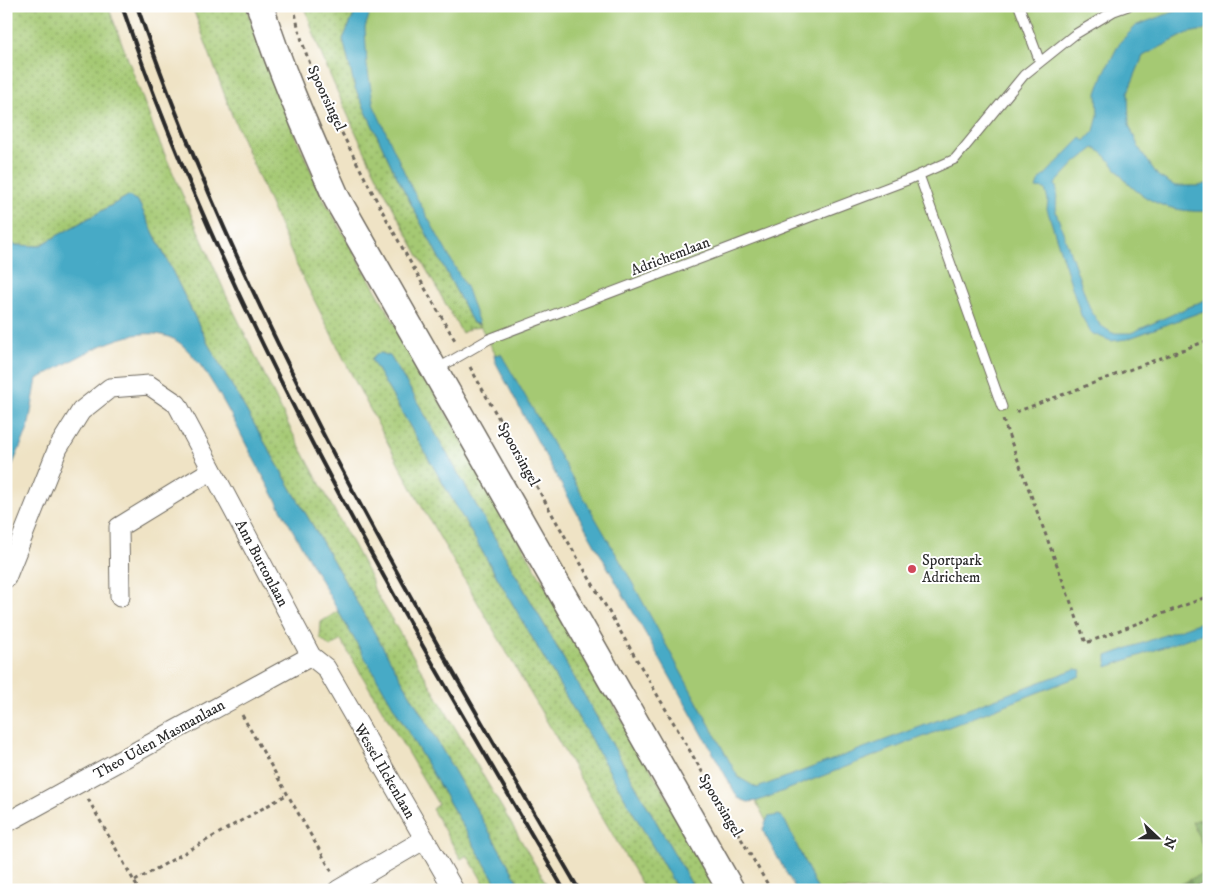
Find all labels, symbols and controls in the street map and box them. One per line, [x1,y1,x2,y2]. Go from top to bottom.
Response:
street label: Spoorsingel [303,62,350,135]
street label: Adrichemlaan [628,233,713,280]
street label: Spoorsingel [493,419,544,490]
street label: Ann Burtonlaan [231,516,293,610]
place label: Sportpark Adrichem [922,551,982,587]
marker: Sportpark Adrichem [906,563,918,575]
street label: Theo Uden Masmanlaan [90,695,229,784]
street label: Wessel Ilckenlaan [349,719,420,822]
street label: Spoorsingel [694,770,747,841]
north arrow [1132,814,1182,864]
text: N [1158,834,1180,852]

